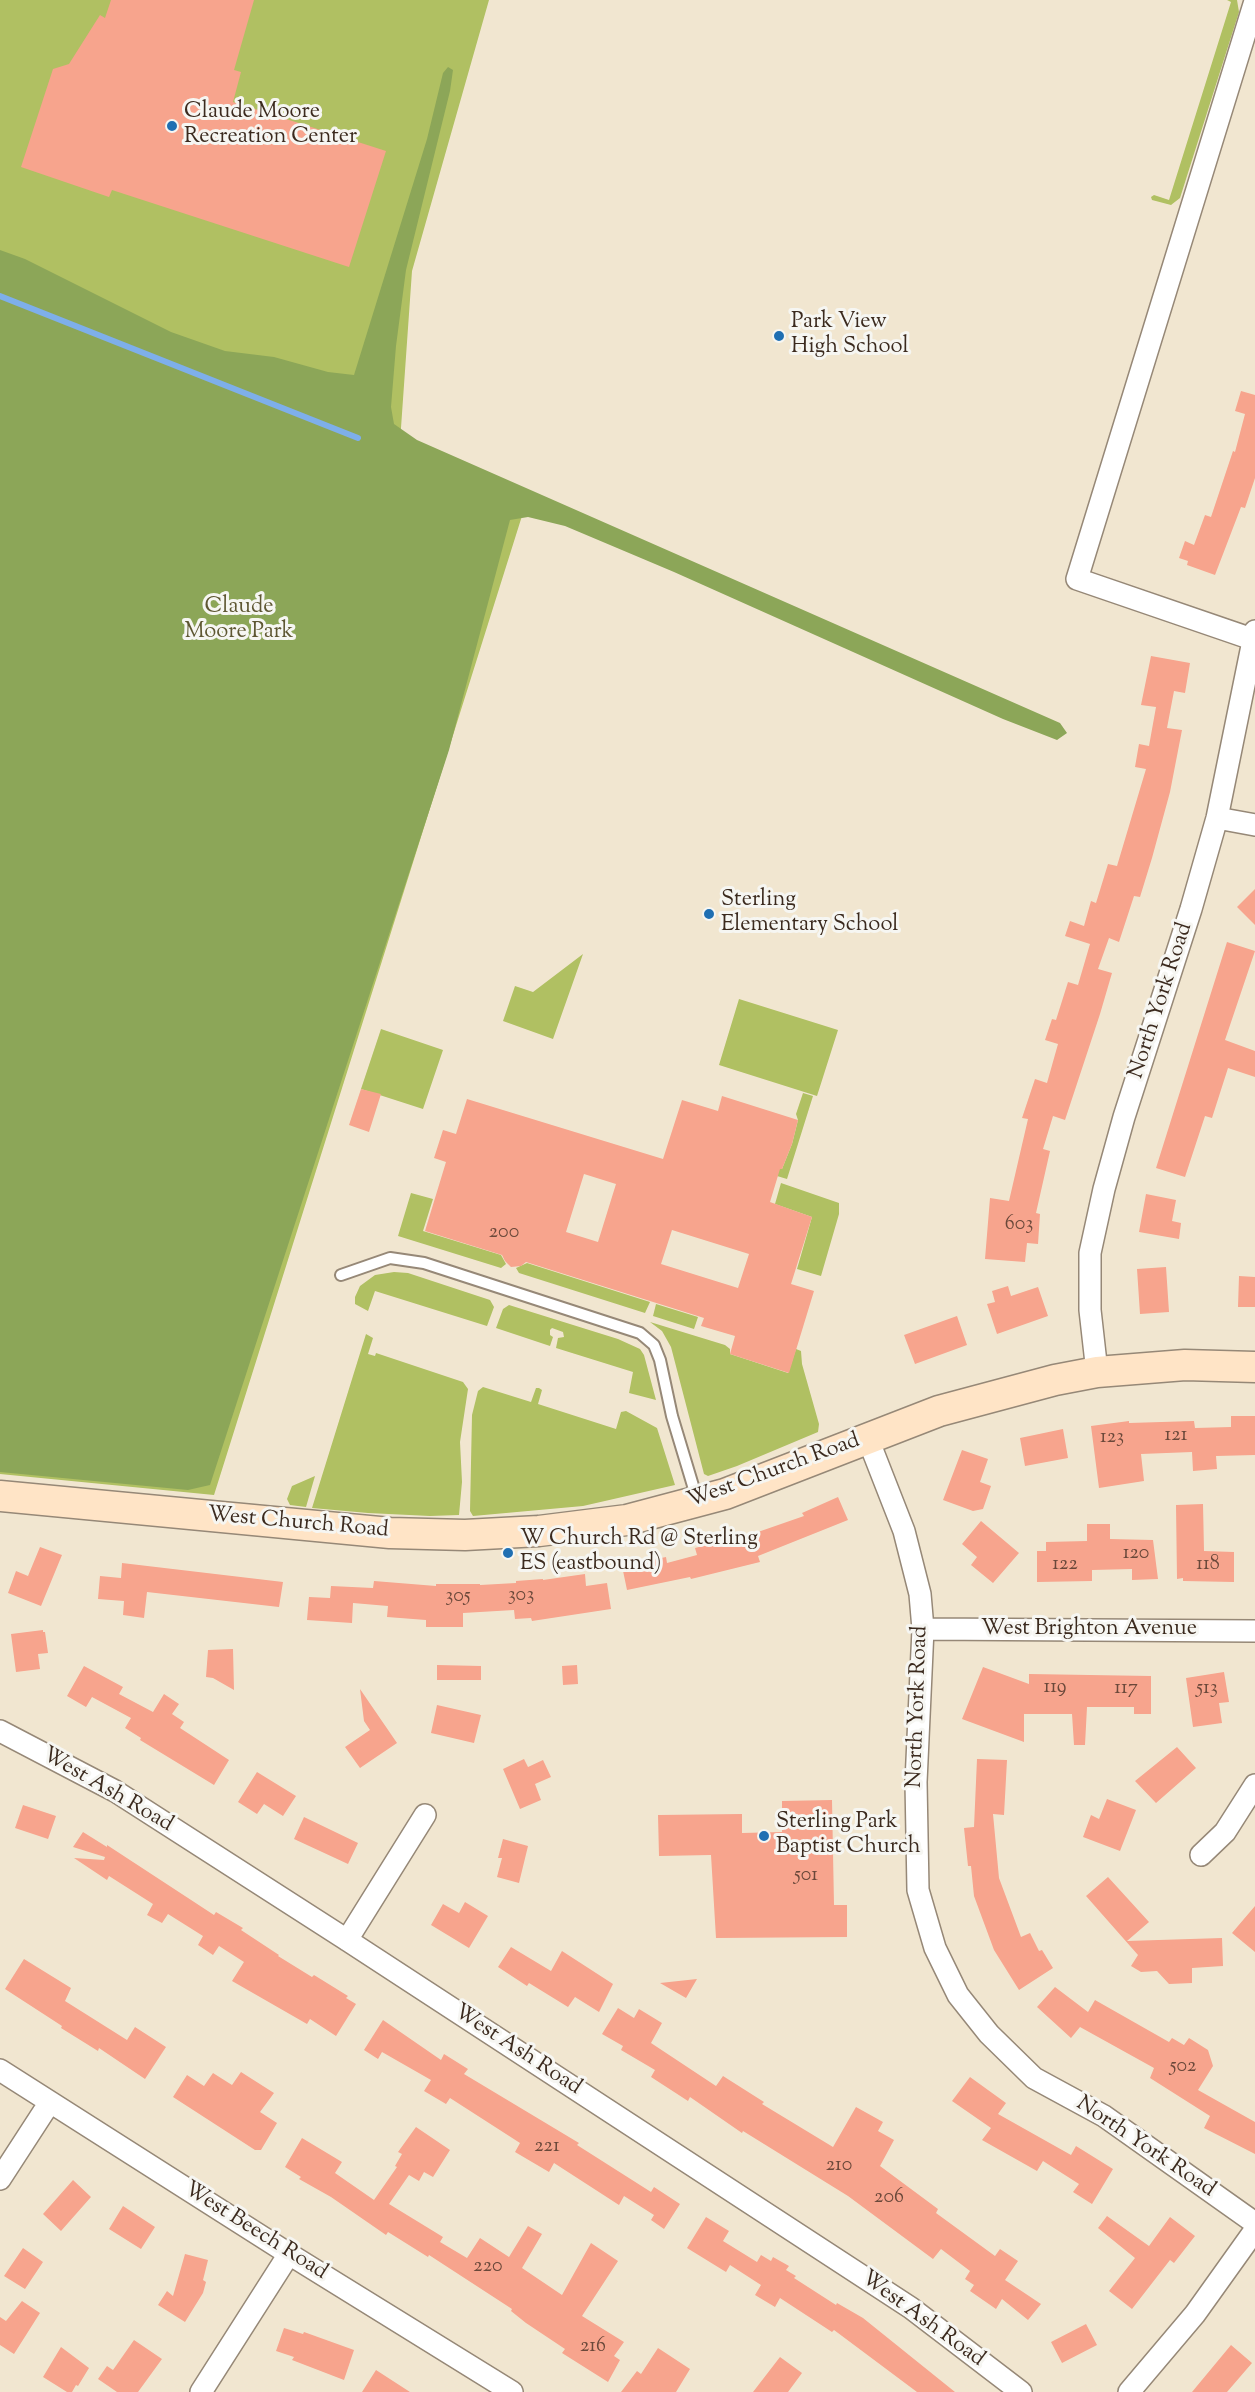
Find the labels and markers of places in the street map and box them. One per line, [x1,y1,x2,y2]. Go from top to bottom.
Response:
place label: Claude Moore Recreation Center [184,100,357,152]
marker: Claude Moore Recreation Center [165,119,179,133]
place label: Park View High School [791,310,909,362]
marker: Park View High School [772,329,786,343]
place label: Sterling Elementary School [721,888,898,939]
marker: Sterling Elementary School [702,907,716,921]
place label: W Church Rd @ Sterling ES (eastbound) [520,1527,758,1579]
marker: W Church Rd @ Sterling ES (eastbound) [501,1546,515,1560]
place label: Sterling Park Baptist Church [776,1810,921,1862]
marker: Sterling Park Baptist Church [757,1829,771,1843]

